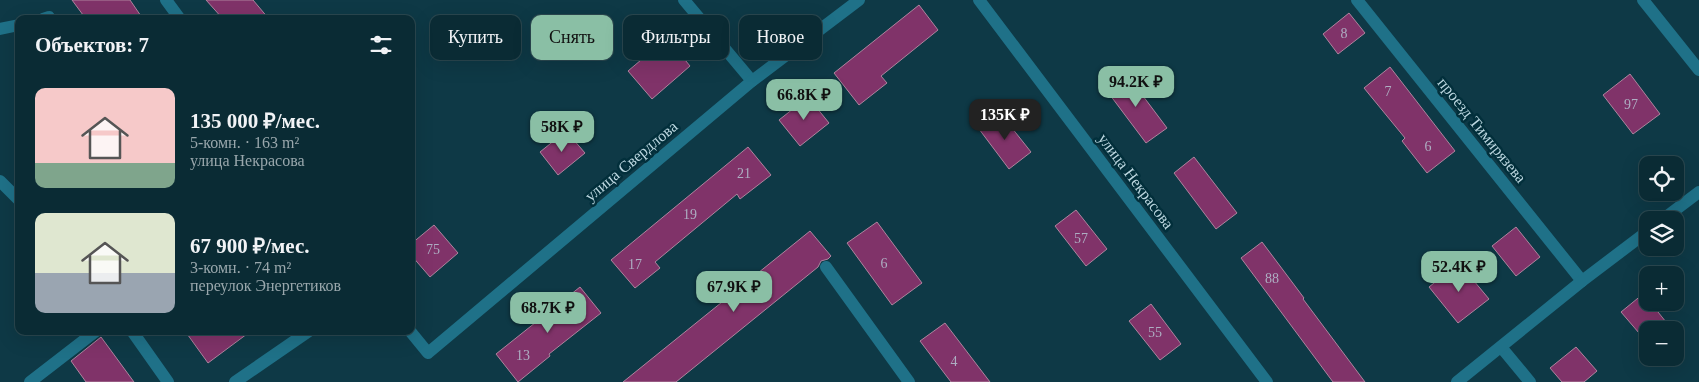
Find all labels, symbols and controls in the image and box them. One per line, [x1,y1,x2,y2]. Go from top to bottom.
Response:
chip: Купить [430,15,521,60]
chip: Снять [531,15,613,60]
chip: Фильтры [623,15,729,60]
chip: Новое [739,15,822,60]
house number: 8 [1341,26,1348,41]
icon: filters [367,31,395,59]
text: Объектов: 7 [35,33,149,57]
pin: 94.2K ₽ [1090,66,1182,108]
text: 94.2K ₽ [1109,73,1163,90]
street label: проезд Тимирязева [1434,74,1530,187]
pin: 66.8K ₽ [758,78,850,121]
house number: 7 [1385,84,1392,99]
text: 66.8K ₽ [777,86,831,103]
house number: 97 [1624,97,1638,112]
pin: 135K ₽ [964,98,1046,141]
text: 135K ₽ [980,106,1030,123]
icon: home [75,108,135,168]
text: 135 000 ₽/мес. [190,109,320,133]
pin: 58K ₽ [527,110,597,153]
street label: улица Свердлова [581,117,681,205]
text: 58K ₽ [541,118,583,135]
street label: улица Некрасова [1094,130,1177,232]
text: 5-комн. · 163 m² [190,134,299,151]
house number: 6 [1425,139,1432,154]
text: улица Некрасова [190,152,305,169]
map controls [1639,156,1684,366]
button: locate [1639,156,1684,201]
house number: 21 [737,166,751,181]
house number: 19 [683,207,697,222]
button: layers [1639,211,1684,256]
house number: 57 [1074,231,1088,246]
icon: home [75,233,135,293]
text: 67 900 ₽/мес. [190,234,310,258]
house number: 75 [426,242,440,257]
pin: 52.4K ₽ [1413,250,1505,293]
house number: 6 [881,256,888,271]
house number: 17 [628,257,642,272]
text: 52.4K ₽ [1432,258,1486,275]
text: 3-комн. · 74 m² [190,259,291,276]
button: + [1639,266,1684,311]
pin: 67.9K ₽ [688,270,780,313]
house number: 88 [1265,271,1279,286]
text: переулок Энергетиков [190,277,341,294]
text: 67.9K ₽ [707,278,761,295]
pin: 68.7K ₽ [502,292,594,334]
text: 68.7K ₽ [521,299,575,316]
button: − [1639,321,1684,366]
house number: 55 [1148,325,1162,340]
house number: 13 [516,348,530,363]
house number: 4 [951,354,958,369]

